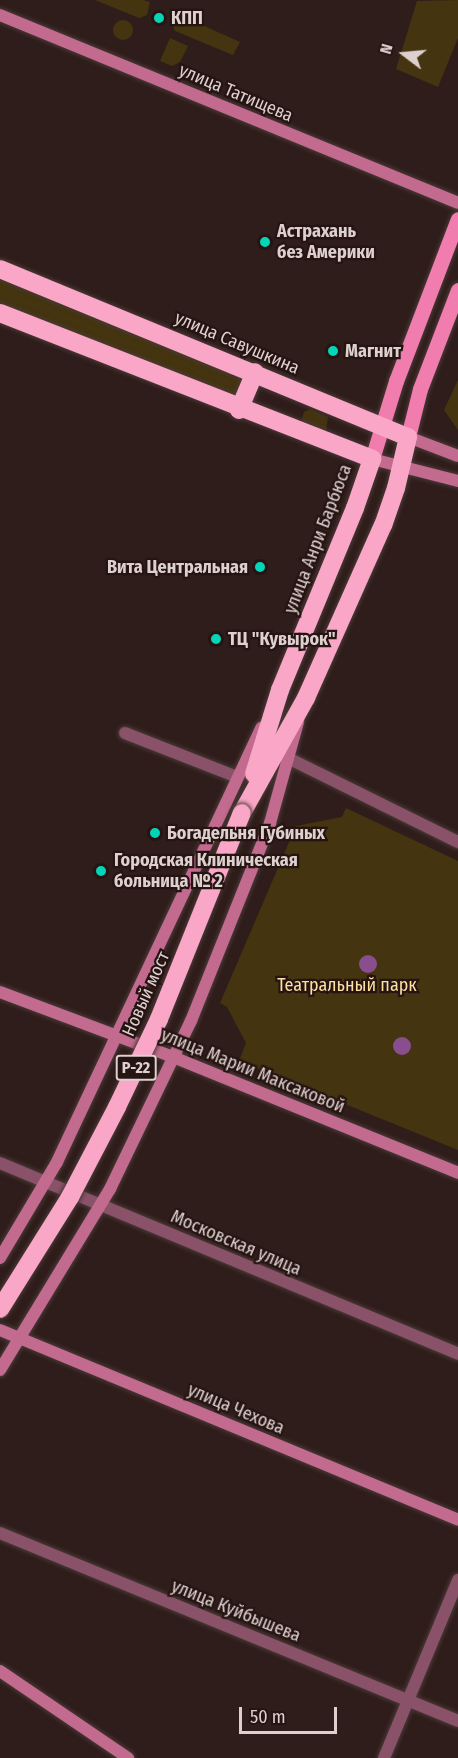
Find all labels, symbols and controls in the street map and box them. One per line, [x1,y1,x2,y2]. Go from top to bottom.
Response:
place label: КПП [171,7,203,29]
marker: КПП [152,11,166,25]
north arrow [374,24,434,84]
text: N [376,42,397,56]
street label: улица Татищева [176,59,296,127]
place label: Астрахань без Америки [277,221,375,264]
marker: Астрахань без Америки [258,235,272,249]
street label: улица Савушкина [171,307,303,379]
place label: Магнит [345,340,401,362]
marker: Магнит [326,344,340,358]
street label: улица Анри Барбюса [280,461,356,617]
place label: Вита Центральная [107,556,248,578]
marker: Вита Центральная [253,560,267,574]
place label: ТЦ "Кувырок" [228,628,336,650]
marker: ТЦ "Кувырок" [209,632,223,646]
place label: Богадельня Губиных [167,822,325,844]
marker: Богадельня Губиных [148,826,162,840]
place label: Городская Клиническая больница № 2 [114,850,298,892]
marker: Городская Клиническая больница № 2 [92,862,110,880]
street label: Новый мост [118,948,174,1040]
park label: Театральный парк [277,974,417,996]
street label: улица Марии Максаковой [158,1024,348,1118]
road number: Р-22 [115,1055,157,1081]
street label: Московская улица [168,1206,304,1280]
street label: улица Чехова [184,1379,288,1439]
street label: улица Куйбышева [168,1575,304,1647]
scale bar [242,1695,340,1733]
text: 50 m [250,1706,286,1728]

